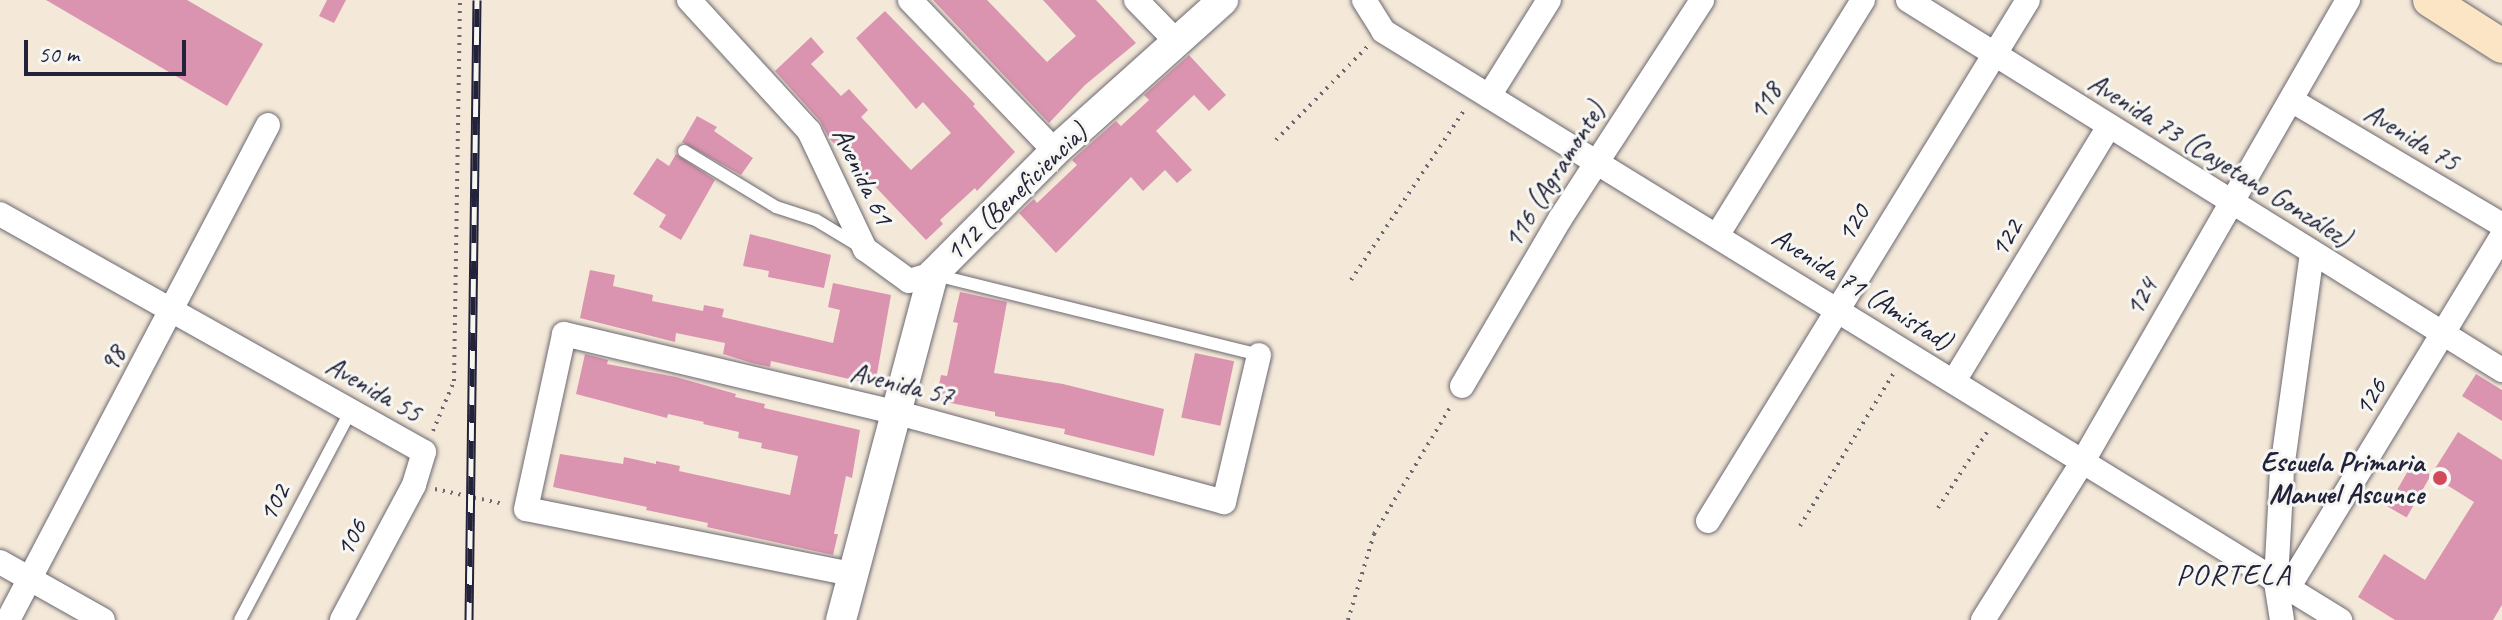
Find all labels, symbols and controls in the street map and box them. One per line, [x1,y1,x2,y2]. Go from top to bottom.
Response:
scale bar [28,24,190,74]
text: 50 m [38,39,79,69]
street label: Avenida 73 (Cayetano González) [2083,65,2357,255]
street label: 118 [1741,76,1789,126]
street label: 116 (Agramonte) [1496,96,1612,254]
street label: Avenida 75 [2359,96,2465,178]
street label: 112 (Beneficiencia) [938,116,1094,268]
street label: Avenida 61 [825,122,901,230]
street label: 120 [1829,198,1877,248]
street label: 122 [1982,213,2030,263]
street label: Avenida 71 (Amistad) [1766,220,1958,358]
street label: 124 [2117,272,2165,322]
street label: 98 [92,340,134,378]
street label: Avenida 55 [320,348,428,430]
street label: Avenida 57 [847,355,957,413]
street label: 126 [2346,372,2394,422]
place label: Escuela Primaria Manuel Ascunce [2260,445,2424,511]
marker: Escuela Primaria Manuel Ascunce [2431,469,2449,487]
street label: 102 [250,478,298,528]
street label: 106 [327,513,375,563]
district label: PORTELA [2177,556,2291,592]

